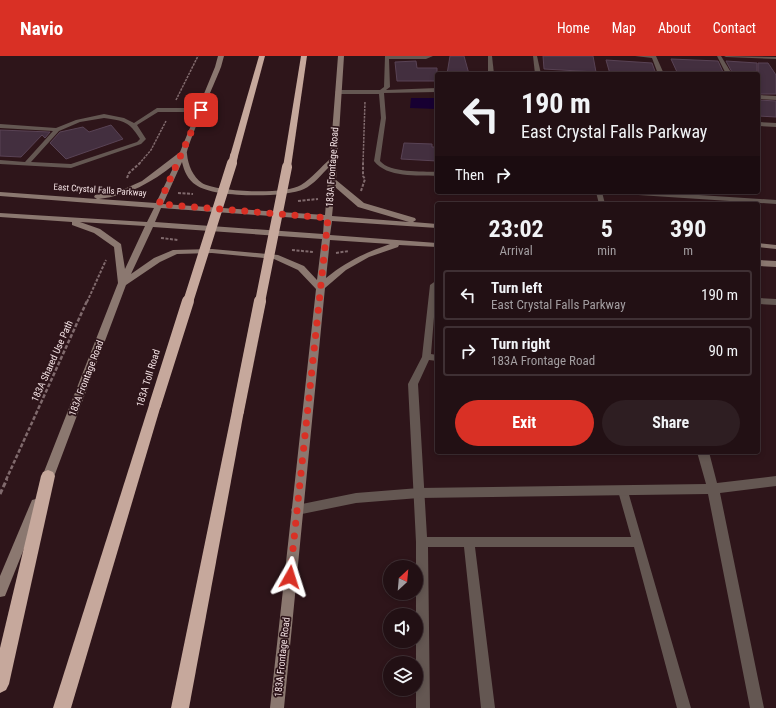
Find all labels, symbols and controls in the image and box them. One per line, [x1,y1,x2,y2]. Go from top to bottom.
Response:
text: Navio [20,17,63,40]
text: Home [557,20,590,36]
text: Map [612,20,636,36]
text: About [658,20,691,36]
text: Contact [713,20,756,36]
text: 190 m [521,87,591,120]
icon: left [455,88,507,140]
pin [184,93,218,127]
icon: arrive [190,99,212,121]
text: East Crystal Falls Parkway [521,121,707,142]
street label: 183A Frontage Road [324,127,340,207]
icon: right [492,164,514,186]
text: Then [455,166,484,184]
street label: East Crystal Falls Parkway [53,182,147,198]
text: 23:02 [489,215,544,243]
text: 5 [601,215,613,243]
text: 390 [670,215,706,243]
text: Arrival [500,243,533,258]
text: min [597,243,616,258]
text: m [683,243,693,258]
text: Turn left [491,279,542,297]
icon: left [457,284,479,306]
text: 190 m [701,286,738,304]
text: East Crystal Falls Parkway [491,297,626,312]
street label: 183A Shared Use Path [29,319,75,403]
text: Turn right [491,335,550,353]
street label: 183A Frontage Road [67,339,106,417]
icon: right [457,340,479,362]
text: 90 m [708,342,738,360]
street label: 183A Toll Road [134,348,162,408]
text: 183A Frontage Road [491,353,595,368]
button: Exit [455,400,594,446]
button: Share [602,400,740,446]
position arrow [269,556,311,598]
north arrow [383,560,423,600]
map controls [383,560,423,696]
button: sound [383,608,423,648]
street label: 183A Frontage Road [272,617,292,697]
button: layers [383,656,423,696]

